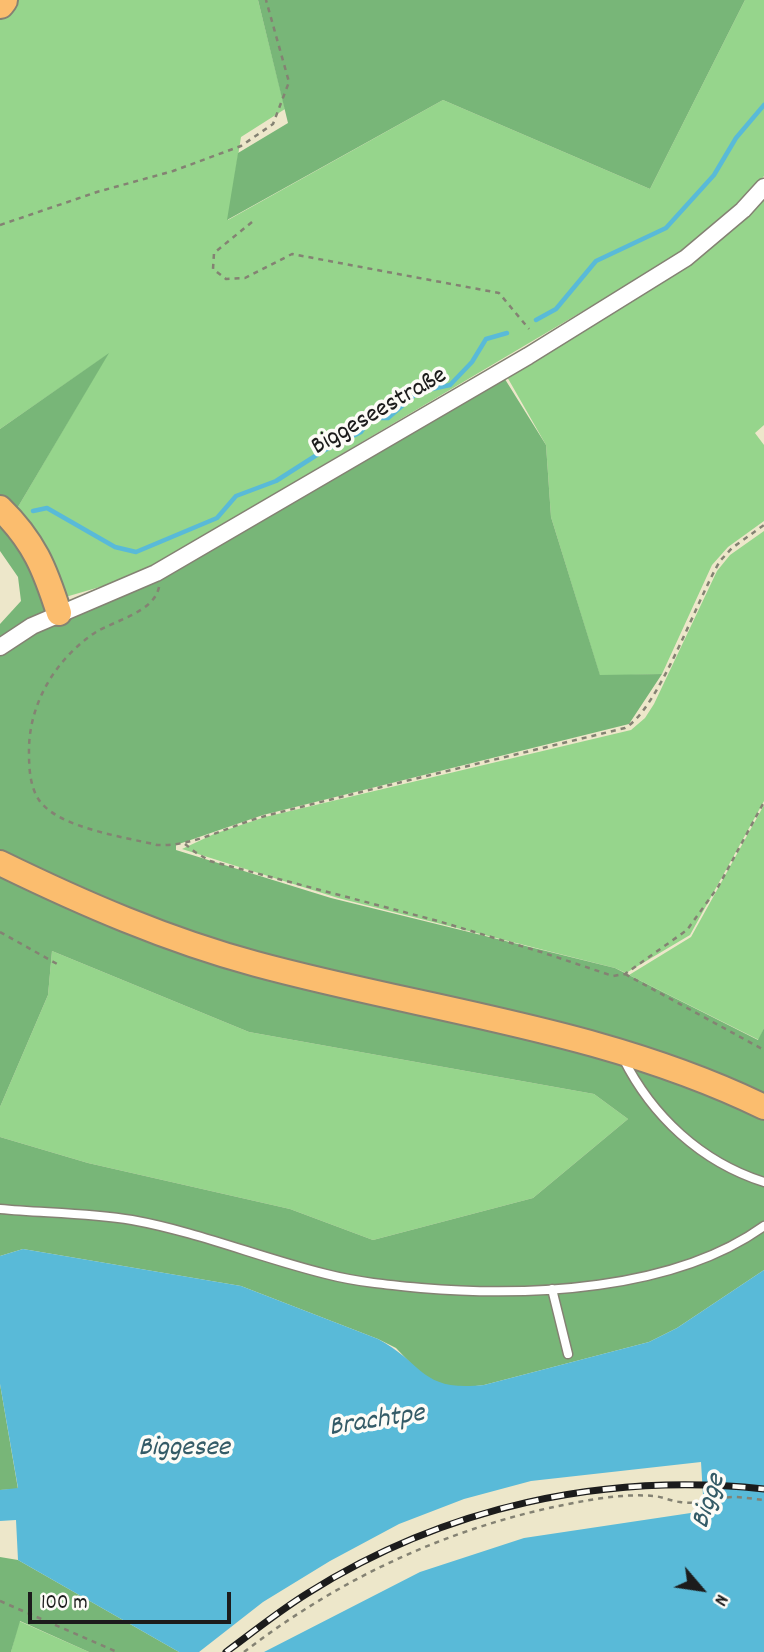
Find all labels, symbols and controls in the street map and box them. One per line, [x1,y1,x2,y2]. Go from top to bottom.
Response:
street label: Biggeseestraße [307,362,453,464]
water label: Brachtpe [327,1399,427,1447]
water label: Biggesee [138,1433,230,1467]
water label: Bigge [686,1470,736,1534]
north arrow [666,1554,736,1624]
scale bar [32,1578,234,1622]
text: 100 m [41,1589,88,1619]
text: N [706,1589,734,1610]

